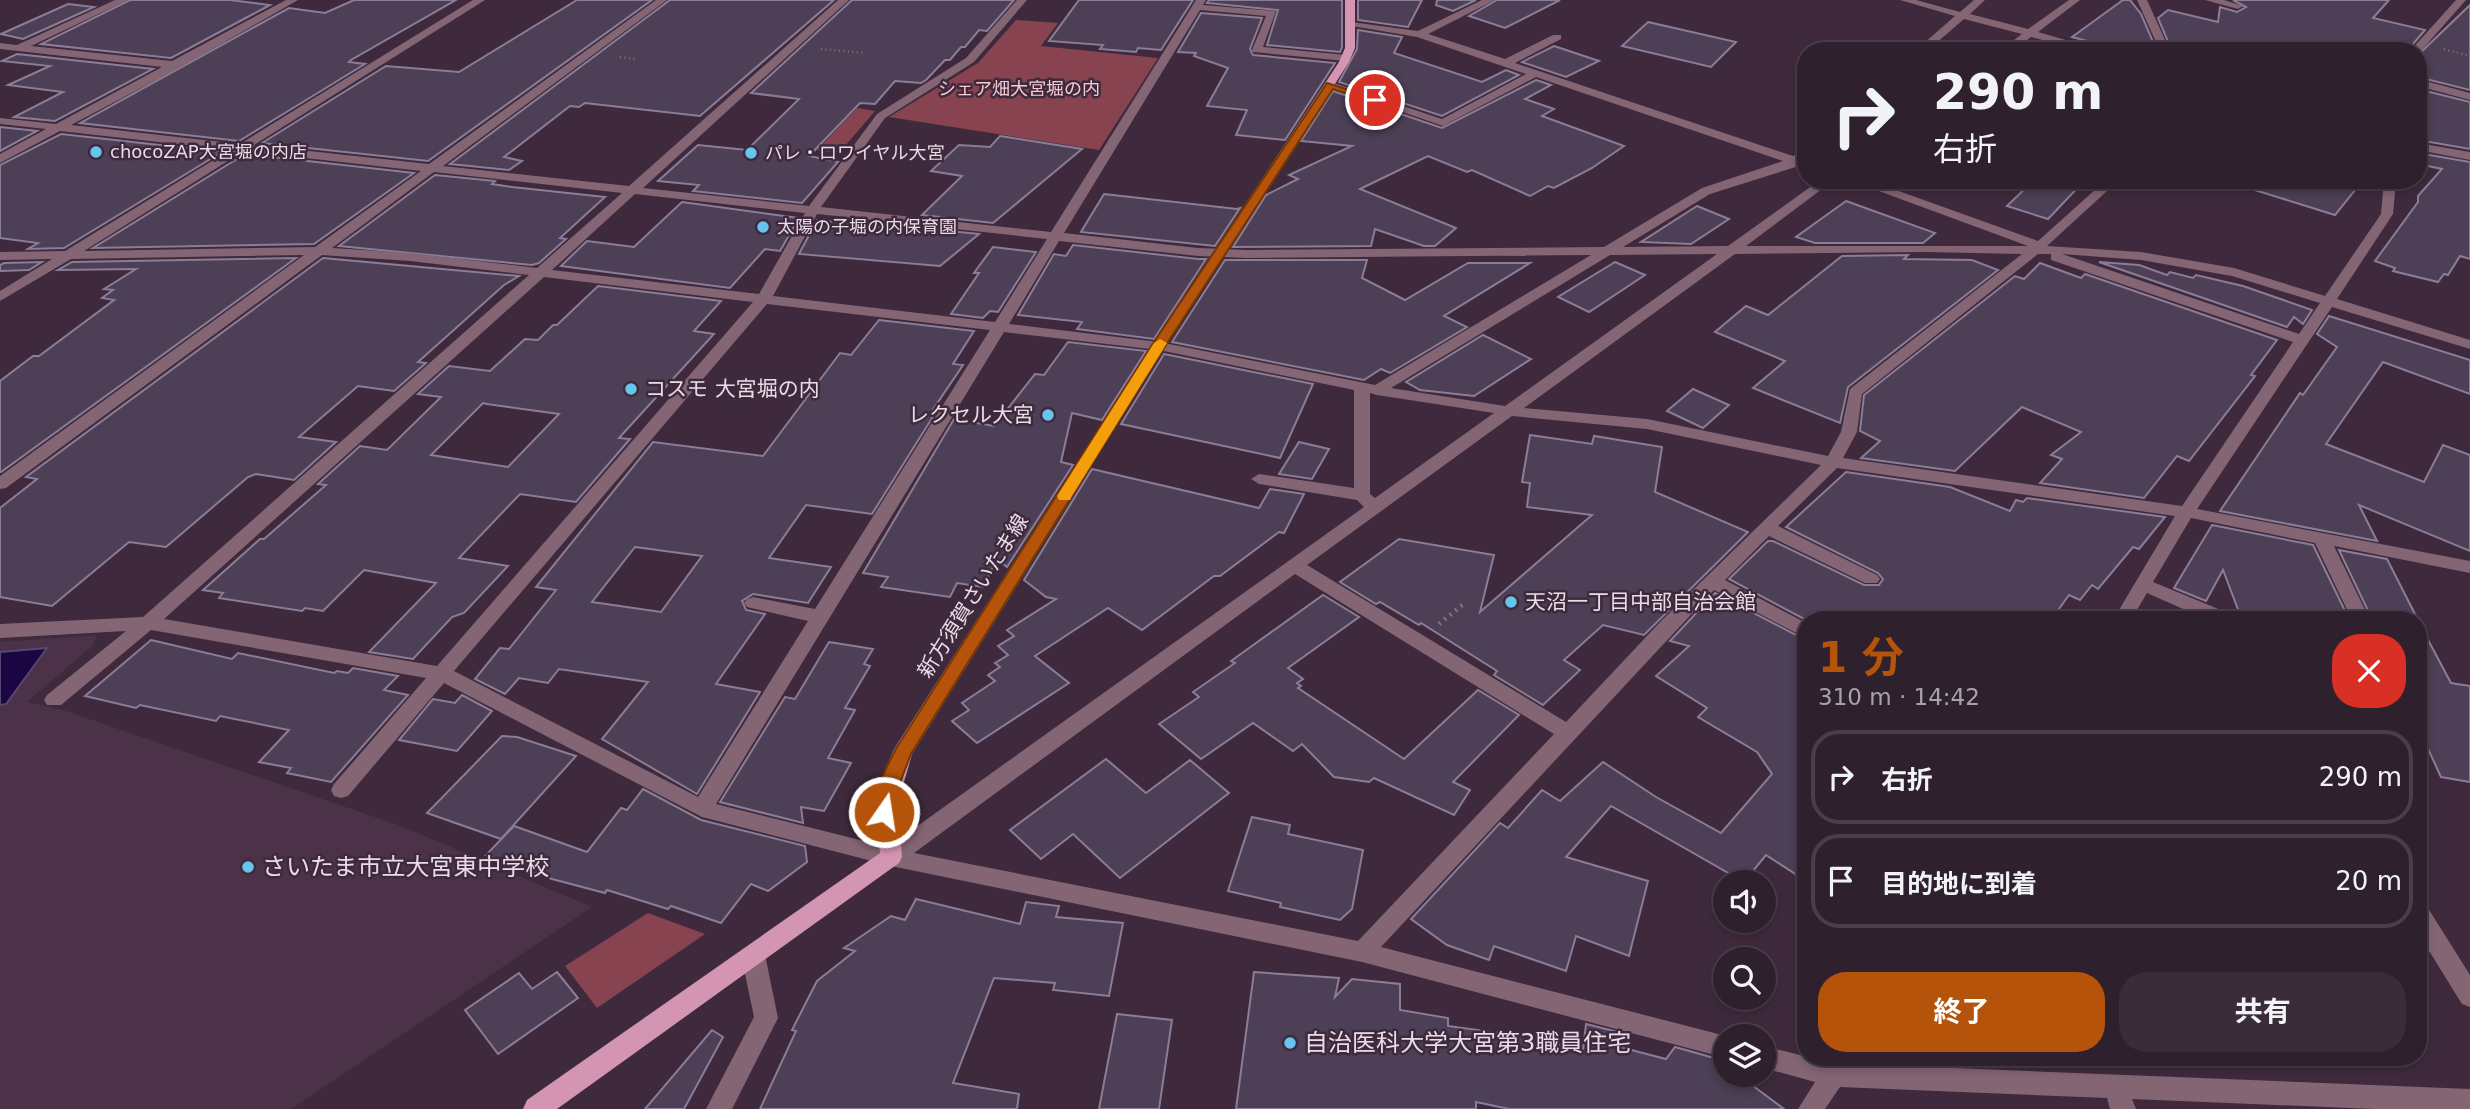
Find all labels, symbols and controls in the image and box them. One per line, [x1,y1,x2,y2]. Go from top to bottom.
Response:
text: 290 m [1933,64,2103,121]
pin [1345,70,1405,130]
icon: right [1818,70,1909,161]
park label: シェア畑大宮堀の内 [938,78,1100,99]
icon: arrive [1356,81,1394,119]
text: 右折 [1933,130,1997,168]
place label: chocoZAP大宮堀の内店 [110,141,307,162]
place label: パレ・ロワイヤル大宮 [765,142,944,163]
marker: chocoZAP大宮堀の内店 [88,144,104,160]
marker: パレ・ロワイヤル大宮 [743,145,759,161]
place label: 太陽の子堀の内保育園 [777,216,957,237]
marker: 太陽の子堀の内保育園 [755,219,771,235]
place label: コスモ 大宮堀の内 [645,377,820,401]
marker: コスモ 大宮堀の内 [623,381,639,397]
place label: レクセル大宮 [908,403,1034,427]
marker: レクセル大宮 [1040,407,1056,423]
street label: 新方須賀さいたま線 [913,510,1033,682]
place label: 天沼一丁目中部自治会館 [1525,590,1756,614]
marker: 天沼一丁目中部自治会館 [1503,594,1519,610]
text: 1 分 [1818,633,1904,682]
button: close [2332,634,2406,708]
text: 310 m · 14:42 [1818,684,1980,710]
icon: right [1822,758,1860,796]
text: 290 m [2319,762,2402,792]
text: 右折 [1881,765,1933,795]
position arrow [847,775,921,849]
place label: さいたま市立大宮東中学校 [262,853,549,881]
marker: さいたま市立大宮東中学校 [240,859,256,875]
icon: arrive [1822,862,1860,900]
text: 20 m [2335,866,2402,896]
text: 目的地に到着 [1881,869,2037,899]
map controls [1713,870,1776,1087]
button: sound [1713,870,1776,933]
button: search [1713,947,1776,1010]
button: 終了 [1818,972,2105,1052]
button: 共有 [2119,972,2406,1052]
button: layers [1713,1024,1776,1087]
place label: 自治医科大学大宮第3職員住宅 [1304,1029,1631,1057]
marker: 自治医科大学大宮第3職員住宅 [1282,1035,1298,1051]

